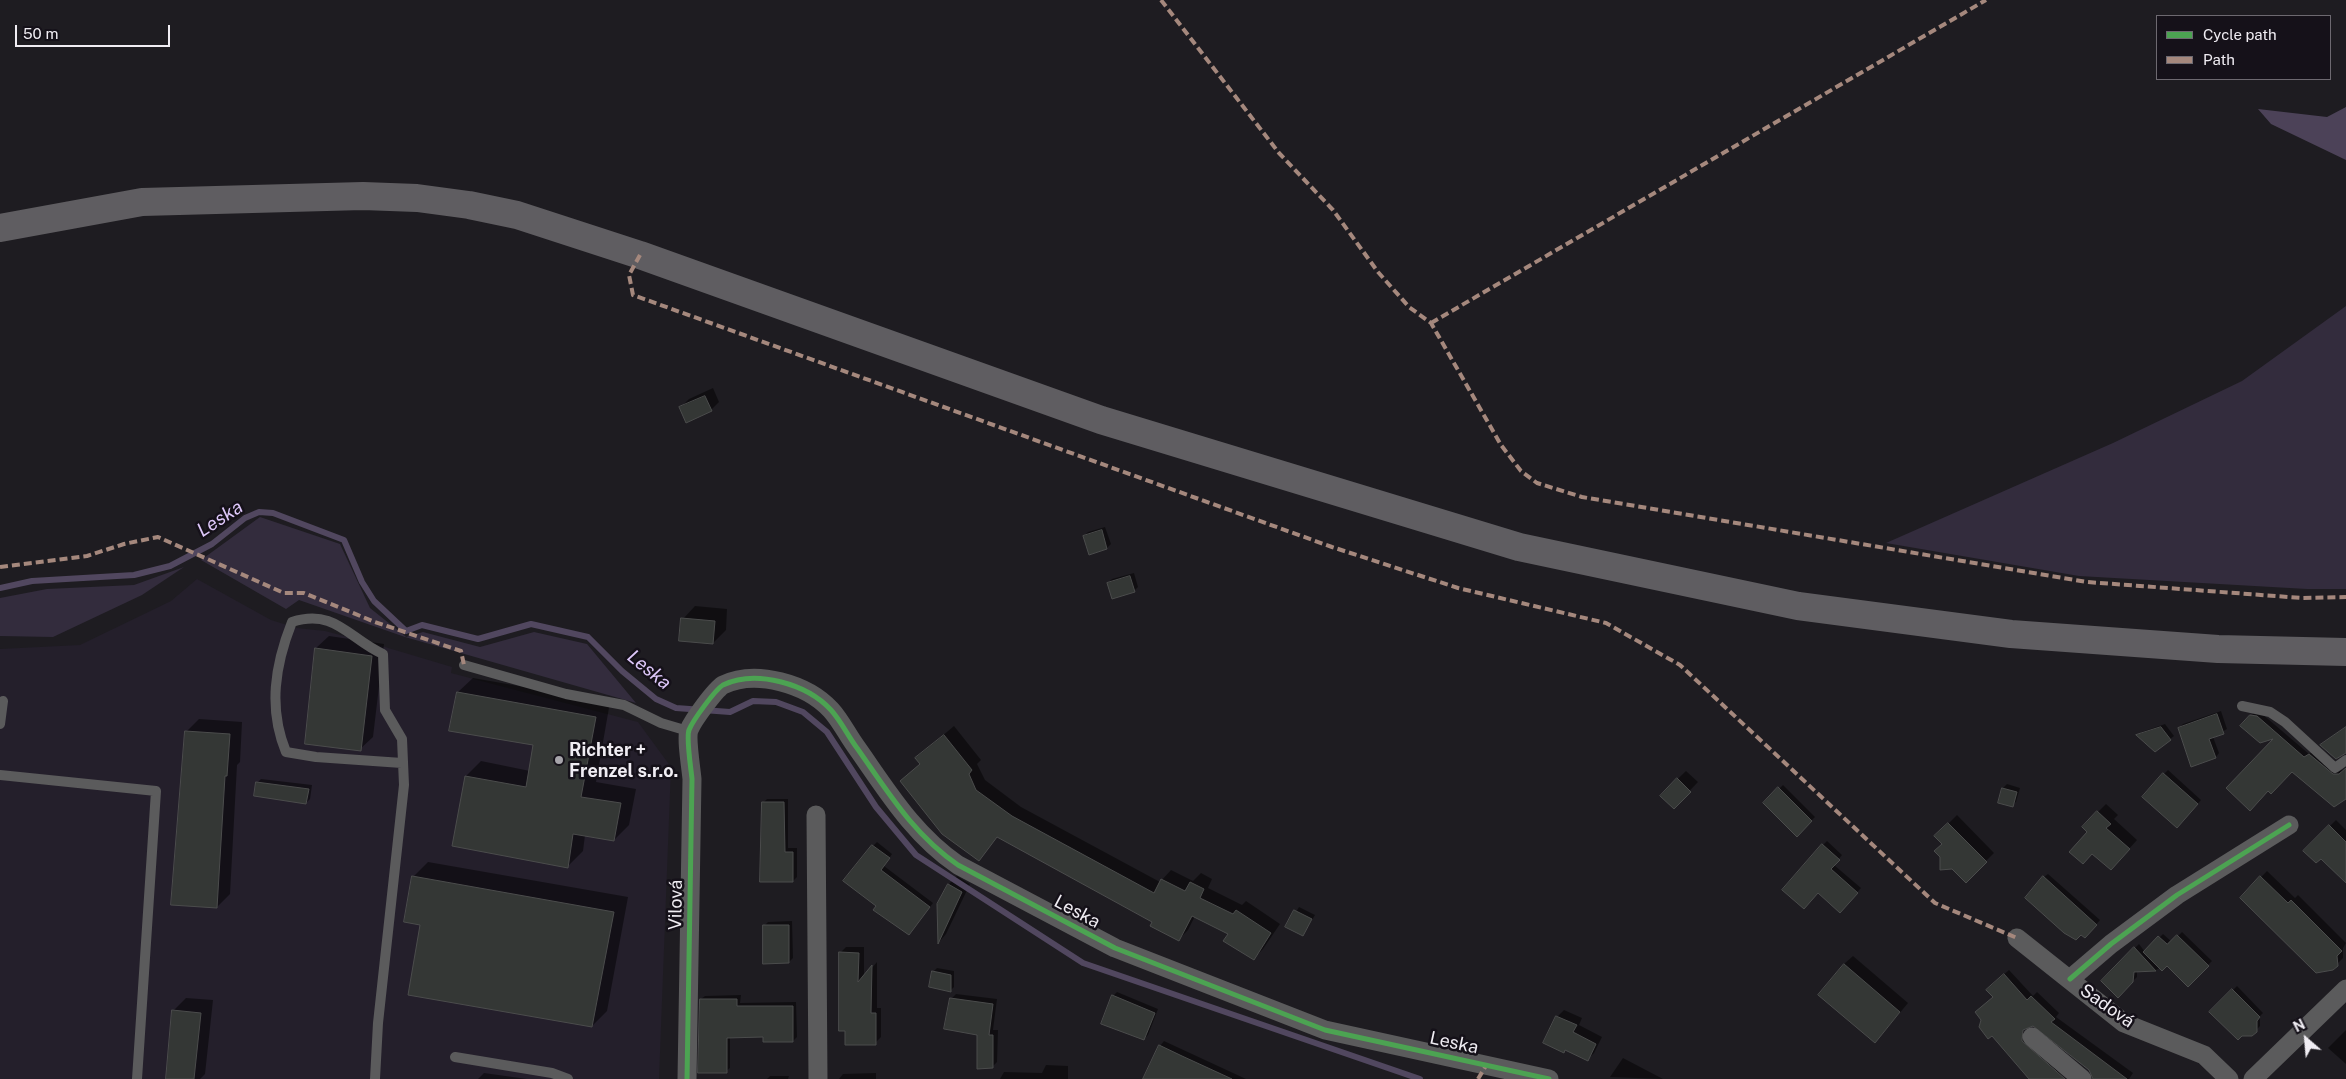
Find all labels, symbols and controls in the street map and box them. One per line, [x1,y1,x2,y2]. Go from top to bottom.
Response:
scale bar [18,15,172,47]
legend [2156,15,2331,80]
text: 50 m [23,25,58,42]
text: Cycle path [2203,26,2277,43]
text: Path [2203,51,2235,68]
water label: Leska [193,496,247,542]
water label: Leska [622,645,676,695]
place label: Richter + Frenzel s.r.o. [569,739,678,782]
marker: Richter + Frenzel s.r.o. [553,754,565,766]
street label: Vilová [665,880,687,930]
street label: Leska [1050,891,1104,933]
street label: Sadová [2076,980,2138,1032]
north arrow [2281,1014,2331,1064]
text: N [2291,1016,2308,1035]
street label: Leska [1428,1027,1480,1059]

